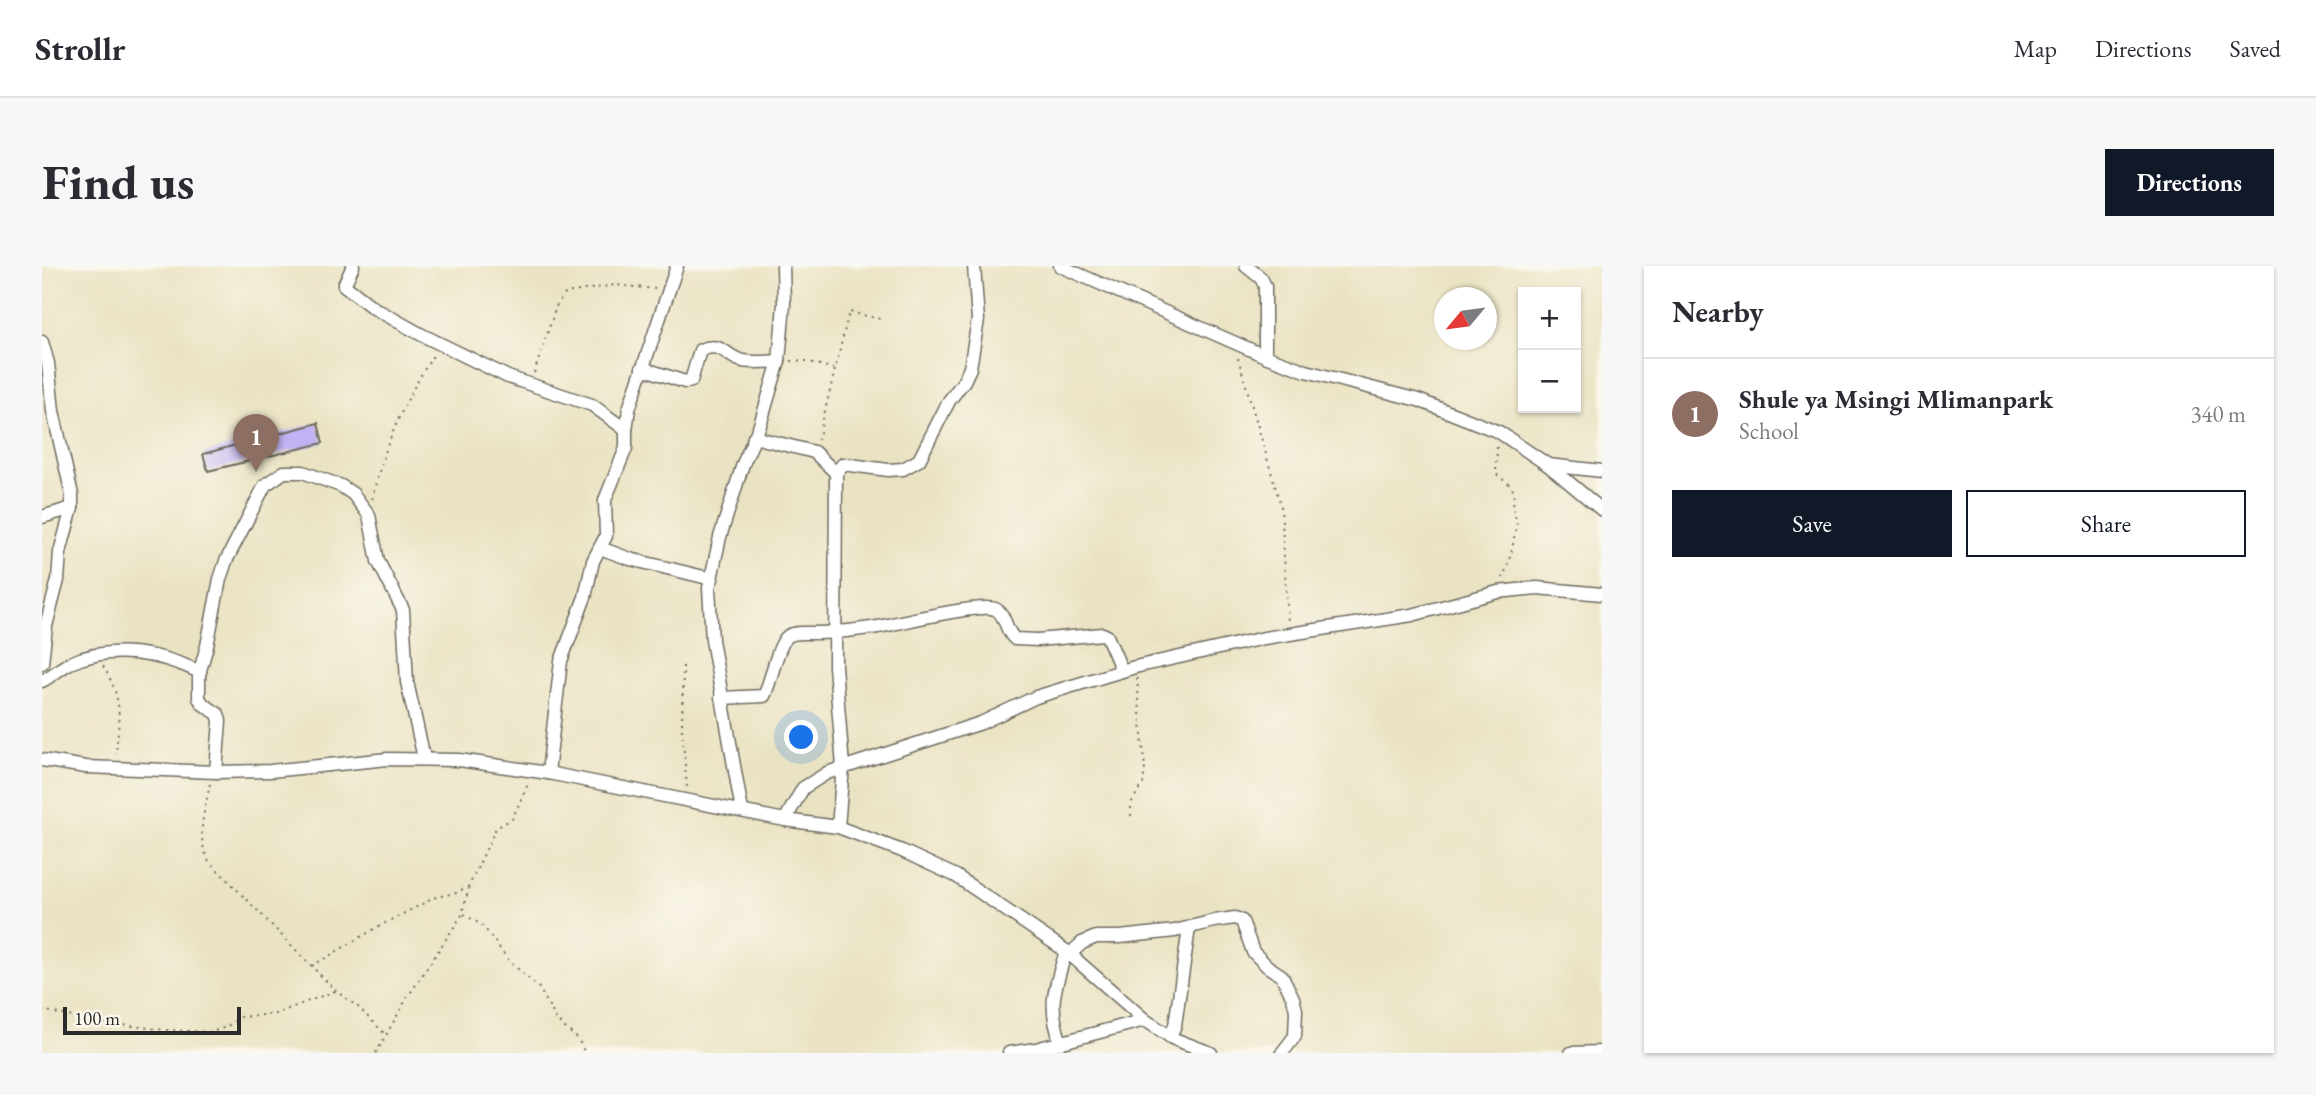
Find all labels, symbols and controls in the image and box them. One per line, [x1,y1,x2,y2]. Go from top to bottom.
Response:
text: Strollr [35,27,126,70]
text: Map [2014,33,2057,64]
text: Directions [2095,33,2192,64]
text: Saved [2230,33,2281,64]
button: Directions [2105,149,2274,216]
text: Find us [42,150,194,214]
north arrow [1434,287,1497,350]
map controls [1518,287,1581,413]
button: + [1518,287,1581,350]
text: Nearby [1672,292,1764,331]
button: − [1518,350,1581,413]
text: Shule ya Msingi Mlimanpark [1739,382,2053,416]
text: 1 [1689,399,1701,429]
text: 340 m [2190,399,2246,429]
pin: 1 [233,414,279,472]
text: School [1739,416,1799,446]
button: Save [1672,490,1952,557]
button: Share [1966,490,2246,557]
your location [784,720,818,754]
scale bar [63,1004,242,1036]
text: 100 m [74,1006,120,1031]

